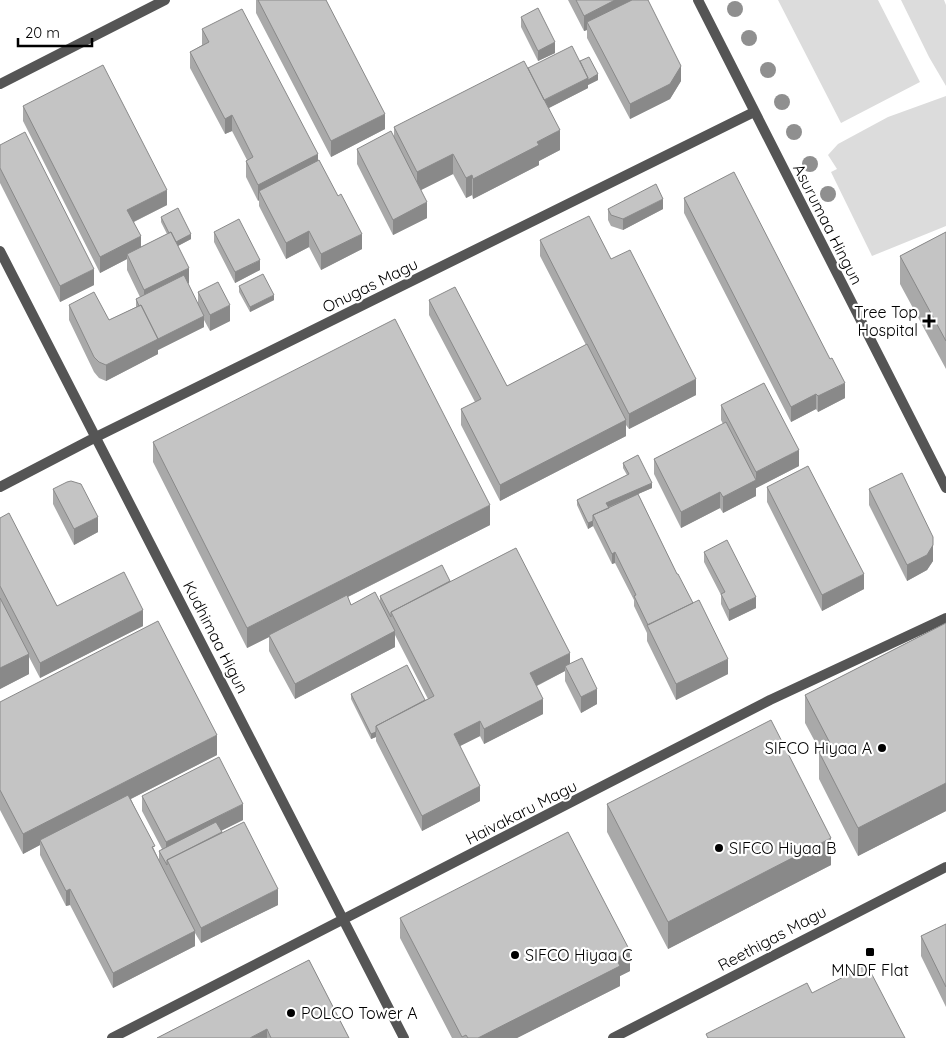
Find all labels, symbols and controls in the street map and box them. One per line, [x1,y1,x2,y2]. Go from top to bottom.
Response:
scale bar [18,15,91,47]
text: 20 m [25,23,60,42]
street label: Asurumaa Hingun [789,160,867,288]
street label: Onugas Magu [319,253,421,317]
place label: Tree Top Hospital [854,302,918,340]
marker: Tree Top Hospital [922,314,936,328]
street label: Kudhimaa Higun [179,577,253,697]
place label: SIFCO Hiyaa A [765,738,872,758]
marker: SIFCO Hiyaa A [876,742,888,754]
street label: Haivakaru Magu [462,775,580,849]
place label: SIFCO Hiyaa B [729,838,836,858]
marker: SIFCO Hiyaa B [713,842,725,854]
street label: Reethigas Magu [714,901,830,975]
place label: SIFCO Hiyaa C [525,945,632,965]
marker: MNDF Flat [864,946,876,958]
marker: SIFCO Hiyaa C [509,949,521,961]
place label: MNDF Flat [831,960,909,980]
place label: POLCO Tower A [301,1003,418,1023]
marker: POLCO Tower A [285,1007,297,1019]

